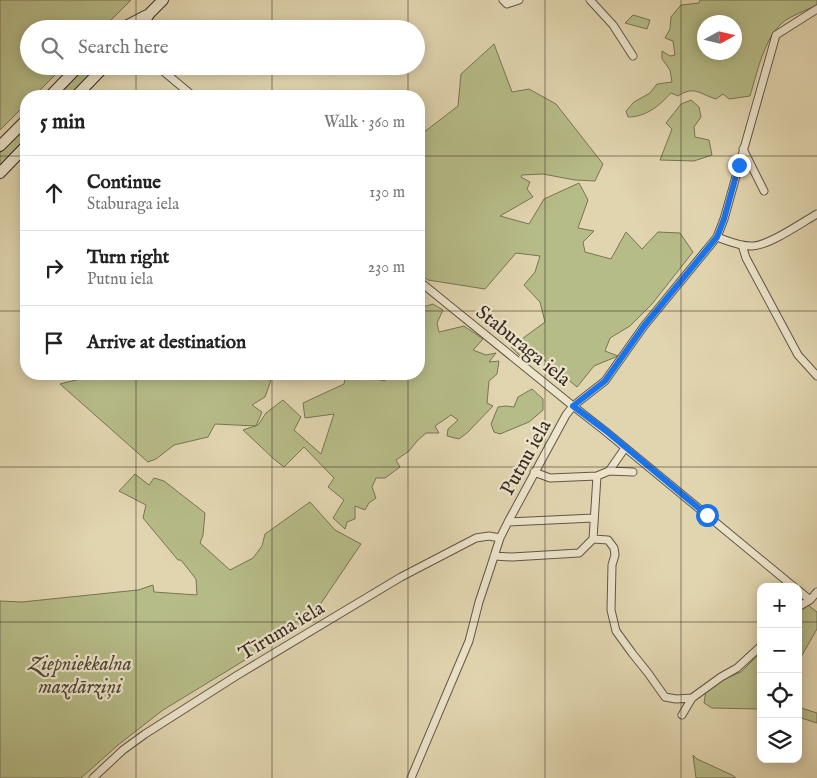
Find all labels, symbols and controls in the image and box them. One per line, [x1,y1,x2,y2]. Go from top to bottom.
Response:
north arrow [697,15,742,60]
search box [20,20,425,75]
icon: search [38,34,66,62]
text: Search here [78,36,169,60]
text: 5 min [40,109,85,136]
text: Walk · 360 m [324,113,405,133]
route end [728,154,751,177]
text: Continue [87,171,161,195]
icon: ahead [40,179,68,207]
text: 130 m [369,183,405,203]
text: Staburaga iela [87,195,179,215]
text: Turn right [87,246,169,270]
icon: right [40,254,68,282]
text: 230 m [368,258,405,278]
text: Putnu iela [87,270,153,290]
street label: Staburaga iela [470,300,576,392]
icon: arrive [40,329,68,357]
text: Arrive at destination [87,331,246,355]
street label: Putnu iela [495,415,557,500]
route start [696,504,719,527]
map controls [757,583,802,763]
button: + [757,583,802,628]
street label: Tīruma iela [234,596,329,667]
button: − [757,628,802,673]
park label: Ziepniekkalna mazdārziņi [26,652,132,700]
button: locate [757,673,802,718]
button: layers [757,718,802,763]

